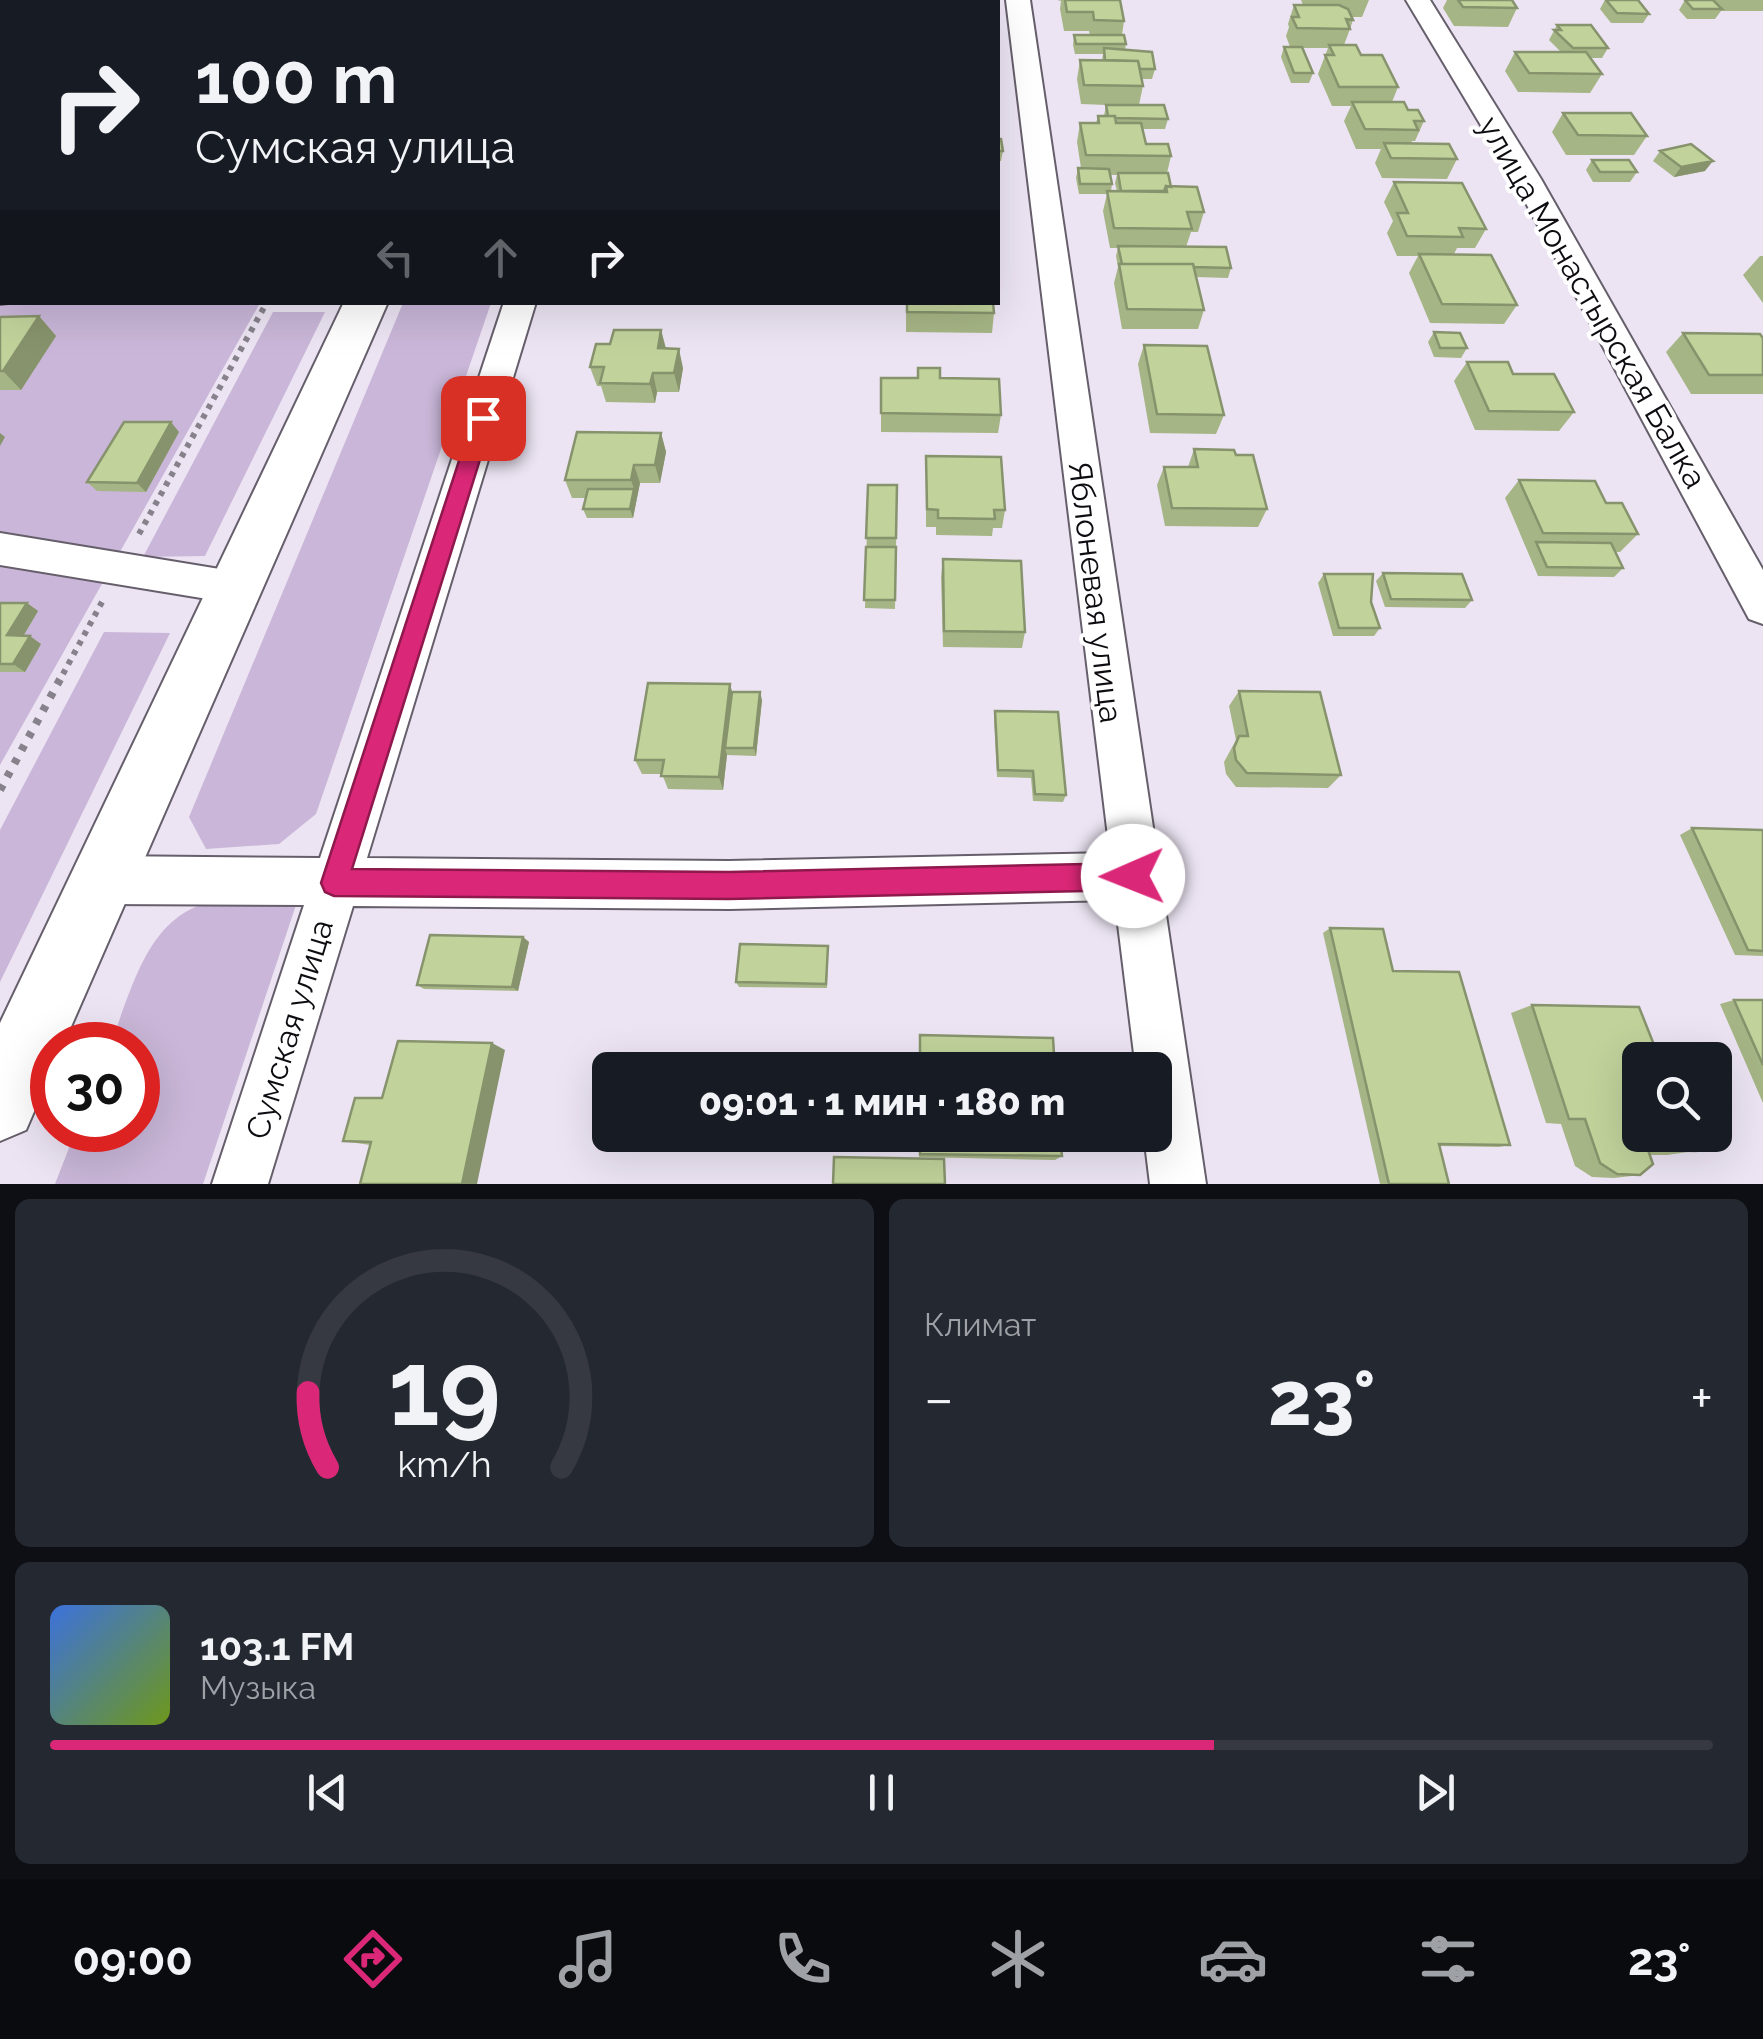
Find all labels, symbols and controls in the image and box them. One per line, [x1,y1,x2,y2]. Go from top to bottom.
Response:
text: 100 m [195,37,398,119]
icon: right [30,40,160,170]
street label: улица Монастырская Балка [1471,110,1715,494]
text: Сумская улица [195,121,515,174]
icon: left [368,230,423,285]
icon: ahead [473,230,528,285]
icon: right [578,230,633,285]
pin [441,376,526,461]
icon: arrive [456,391,511,446]
street label: Яблоневая улица [1062,459,1130,725]
position arrow [1081,824,1185,928]
street label: Сумская улица [238,915,340,1143]
speed limit sign: 30 [30,1022,160,1152]
map controls [1622,1042,1732,1152]
button: search [1622,1042,1732,1152]
text: 09:01 · 1 мин · 180 m [699,1079,1065,1124]
text: Климат [924,1306,1036,1343]
text: 19 [388,1327,501,1449]
text: 23° [1268,1354,1375,1443]
text: − [924,1366,954,1431]
text: + [1690,1366,1713,1431]
text: km/h [397,1443,492,1485]
text: 103.1 FM [200,1624,354,1669]
text: Музыка [200,1669,316,1706]
icon: previous [300,1765,355,1820]
icon: pause [854,1765,909,1820]
icon: next [1408,1765,1463,1820]
icon: directions [338,1924,408,1994]
icon: music [553,1924,623,1994]
icon: phone [768,1924,838,1994]
icon: climate [983,1924,1053,1994]
icon: car [1198,1924,1268,1994]
icon: filters [1413,1924,1483,1994]
text: 09:00 [72,1933,193,1986]
text: 23° [1628,1933,1690,1986]

